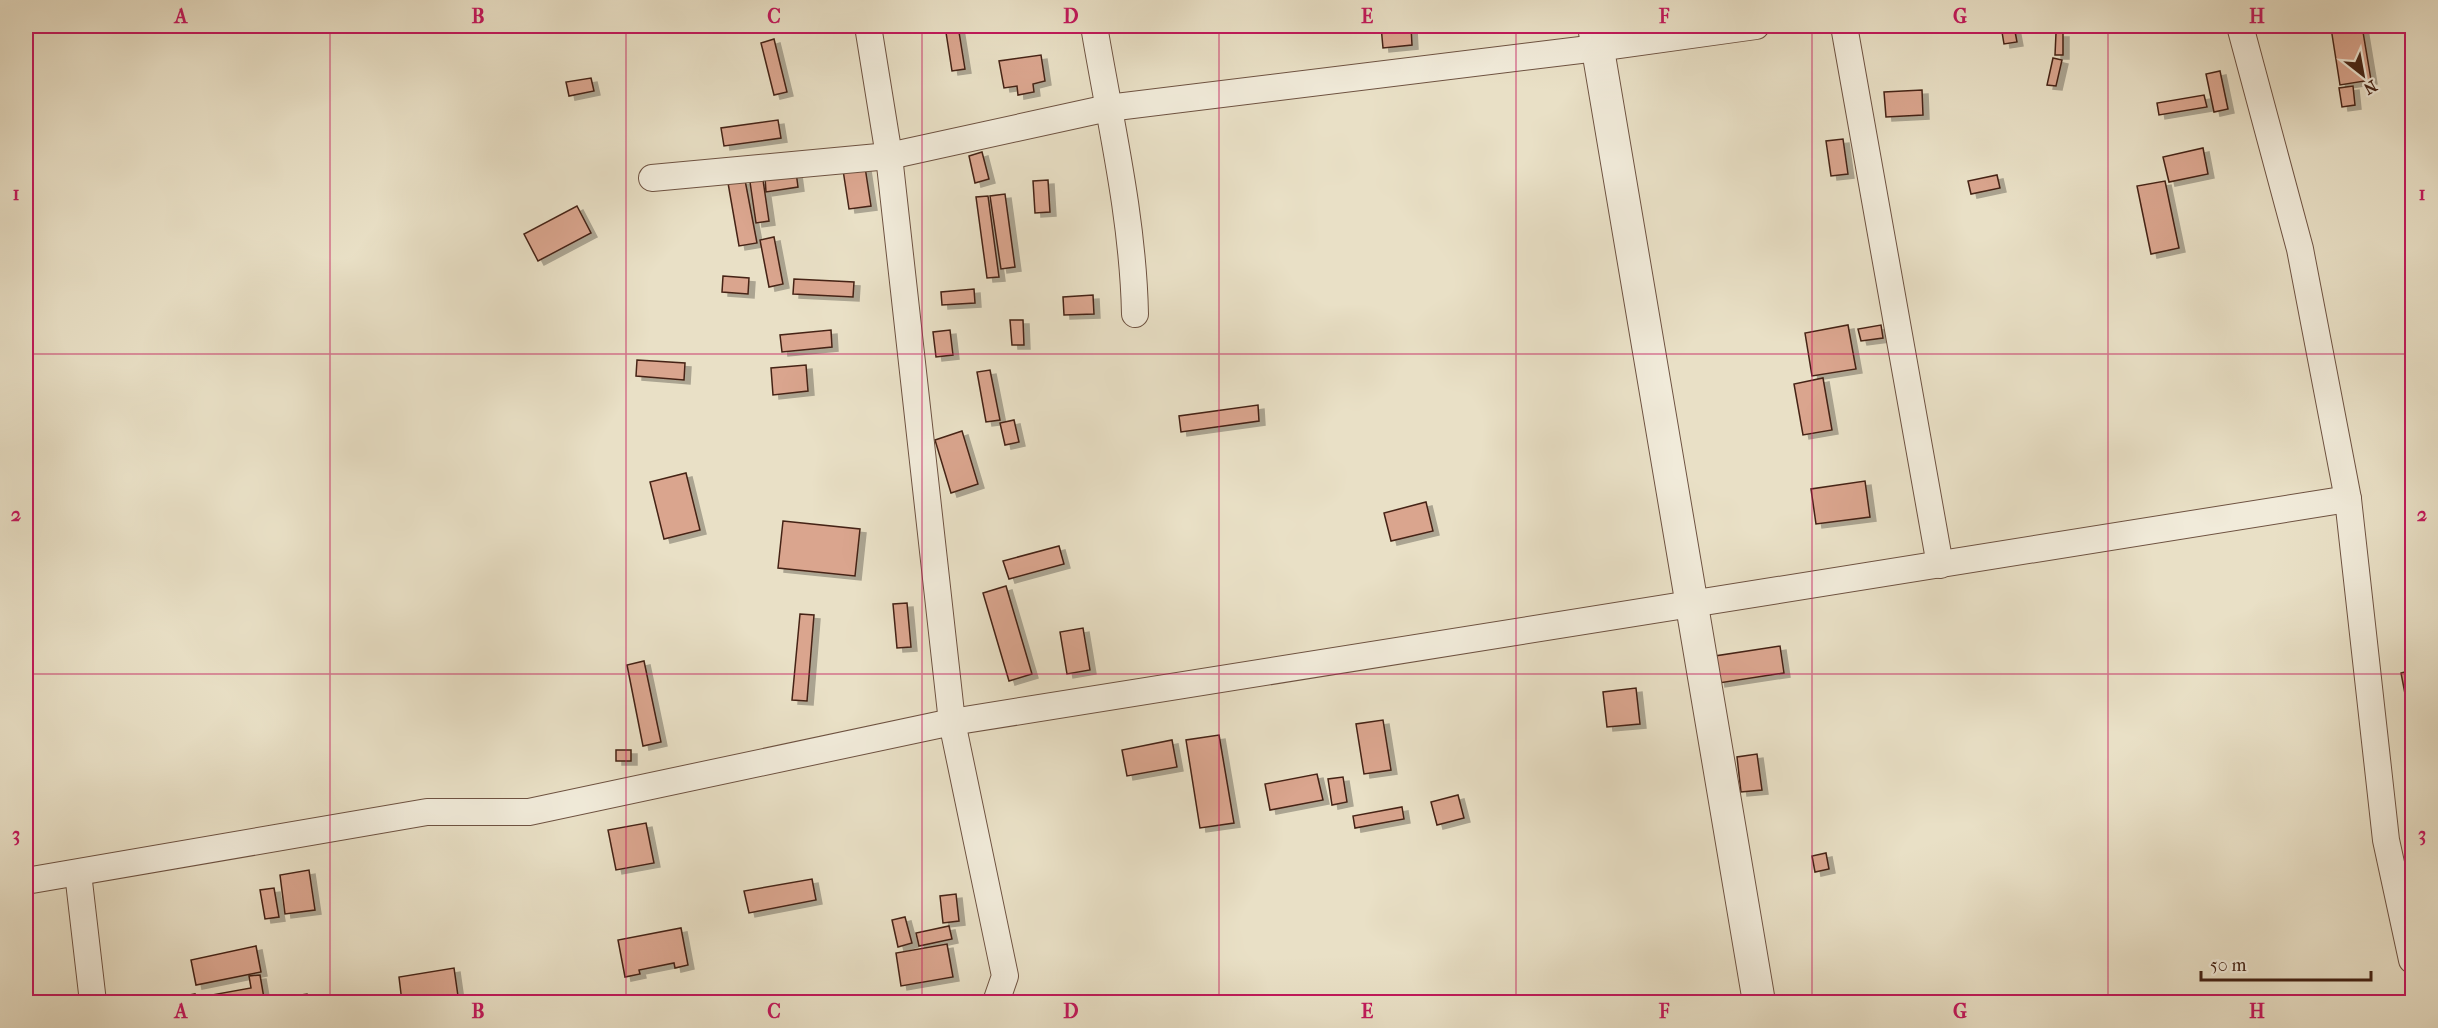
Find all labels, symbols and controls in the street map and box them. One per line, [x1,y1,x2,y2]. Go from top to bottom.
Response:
text: A [173,5,189,28]
text: B [471,5,485,28]
text: C [767,5,781,28]
text: D [1063,5,1079,28]
text: E [1361,5,1373,28]
text: F [1658,5,1670,28]
text: G [1953,5,1967,28]
text: H [2249,5,2265,28]
north arrow [2333,45,2393,105]
text: N [2360,76,2381,99]
text: 1 [12,182,20,205]
text: 1 [2418,182,2426,205]
text: 2 [11,503,21,526]
text: 2 [2417,503,2427,526]
text: 3 [12,823,20,846]
text: 3 [2418,823,2426,846]
scale bar [2201,944,2370,982]
text: 50 m [2210,955,2247,976]
text: A [173,1000,189,1023]
text: B [471,1000,485,1023]
text: C [767,1000,781,1023]
text: D [1063,1000,1079,1023]
text: E [1361,1000,1373,1023]
text: F [1658,1000,1670,1023]
text: G [1953,1000,1967,1023]
text: H [2249,1000,2265,1023]

